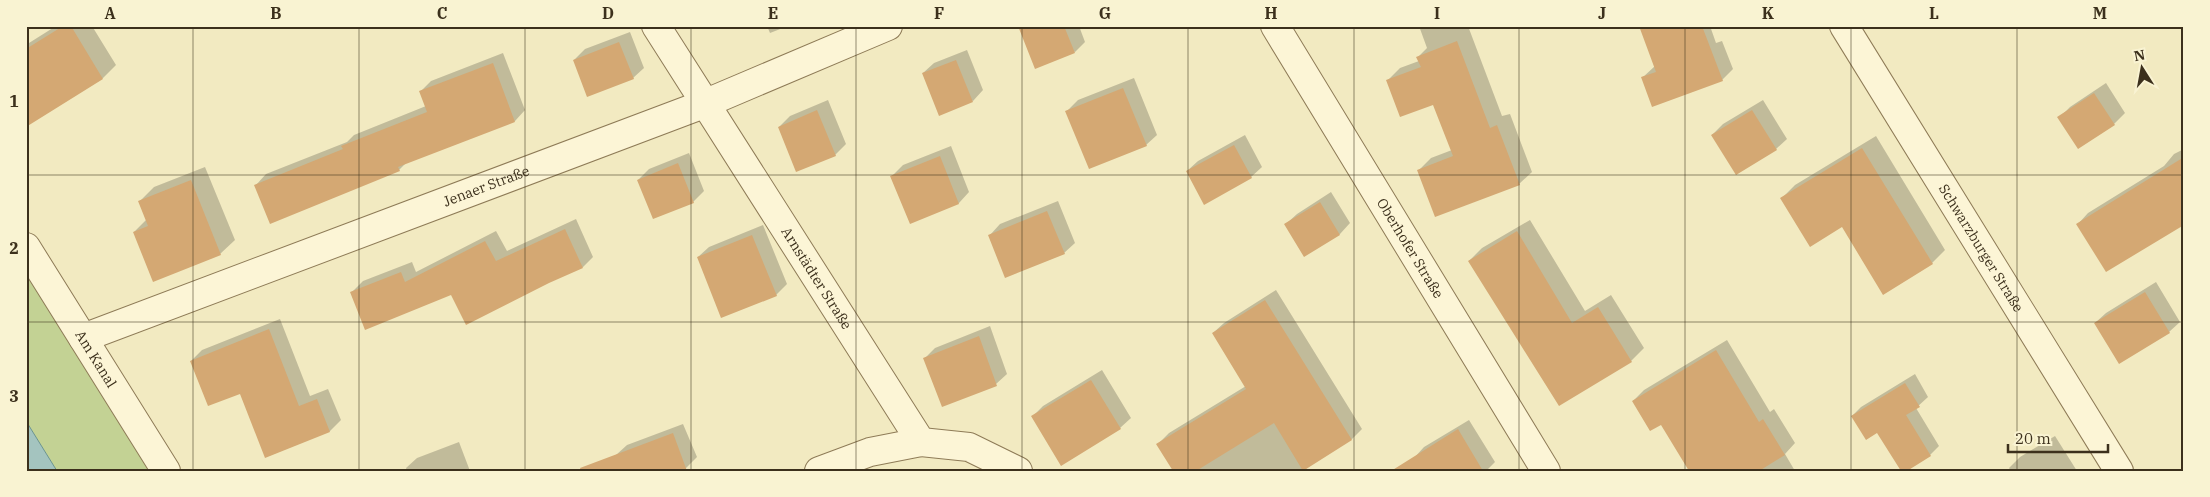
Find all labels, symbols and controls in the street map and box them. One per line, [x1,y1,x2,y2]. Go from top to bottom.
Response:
text: A [104,3,116,23]
text: B [270,3,282,23]
text: C [437,3,447,23]
text: D [602,3,614,23]
text: E [768,3,778,23]
text: F [934,3,944,23]
text: G [1099,3,1111,23]
text: H [1265,3,1278,23]
text: I [1434,3,1440,23]
text: J [1598,3,1606,23]
text: K [1762,3,1775,23]
text: L [1929,3,1939,23]
text: M [2093,3,2107,23]
north arrow [2118,42,2168,92]
text: N [2132,45,2147,65]
text: 1 [9,91,19,111]
street label: Jenaer Straße [441,162,532,210]
street label: Schwarzburger Straße [1935,181,2028,315]
street label: Oberhofer Straße [1373,195,1448,301]
street label: Arnstädter Straße [777,224,856,333]
text: 2 [9,238,19,258]
street label: Am Kanal [71,327,121,391]
text: 3 [9,386,19,406]
scale bar [2008,422,2108,454]
text: 20 m [2015,429,2051,448]

